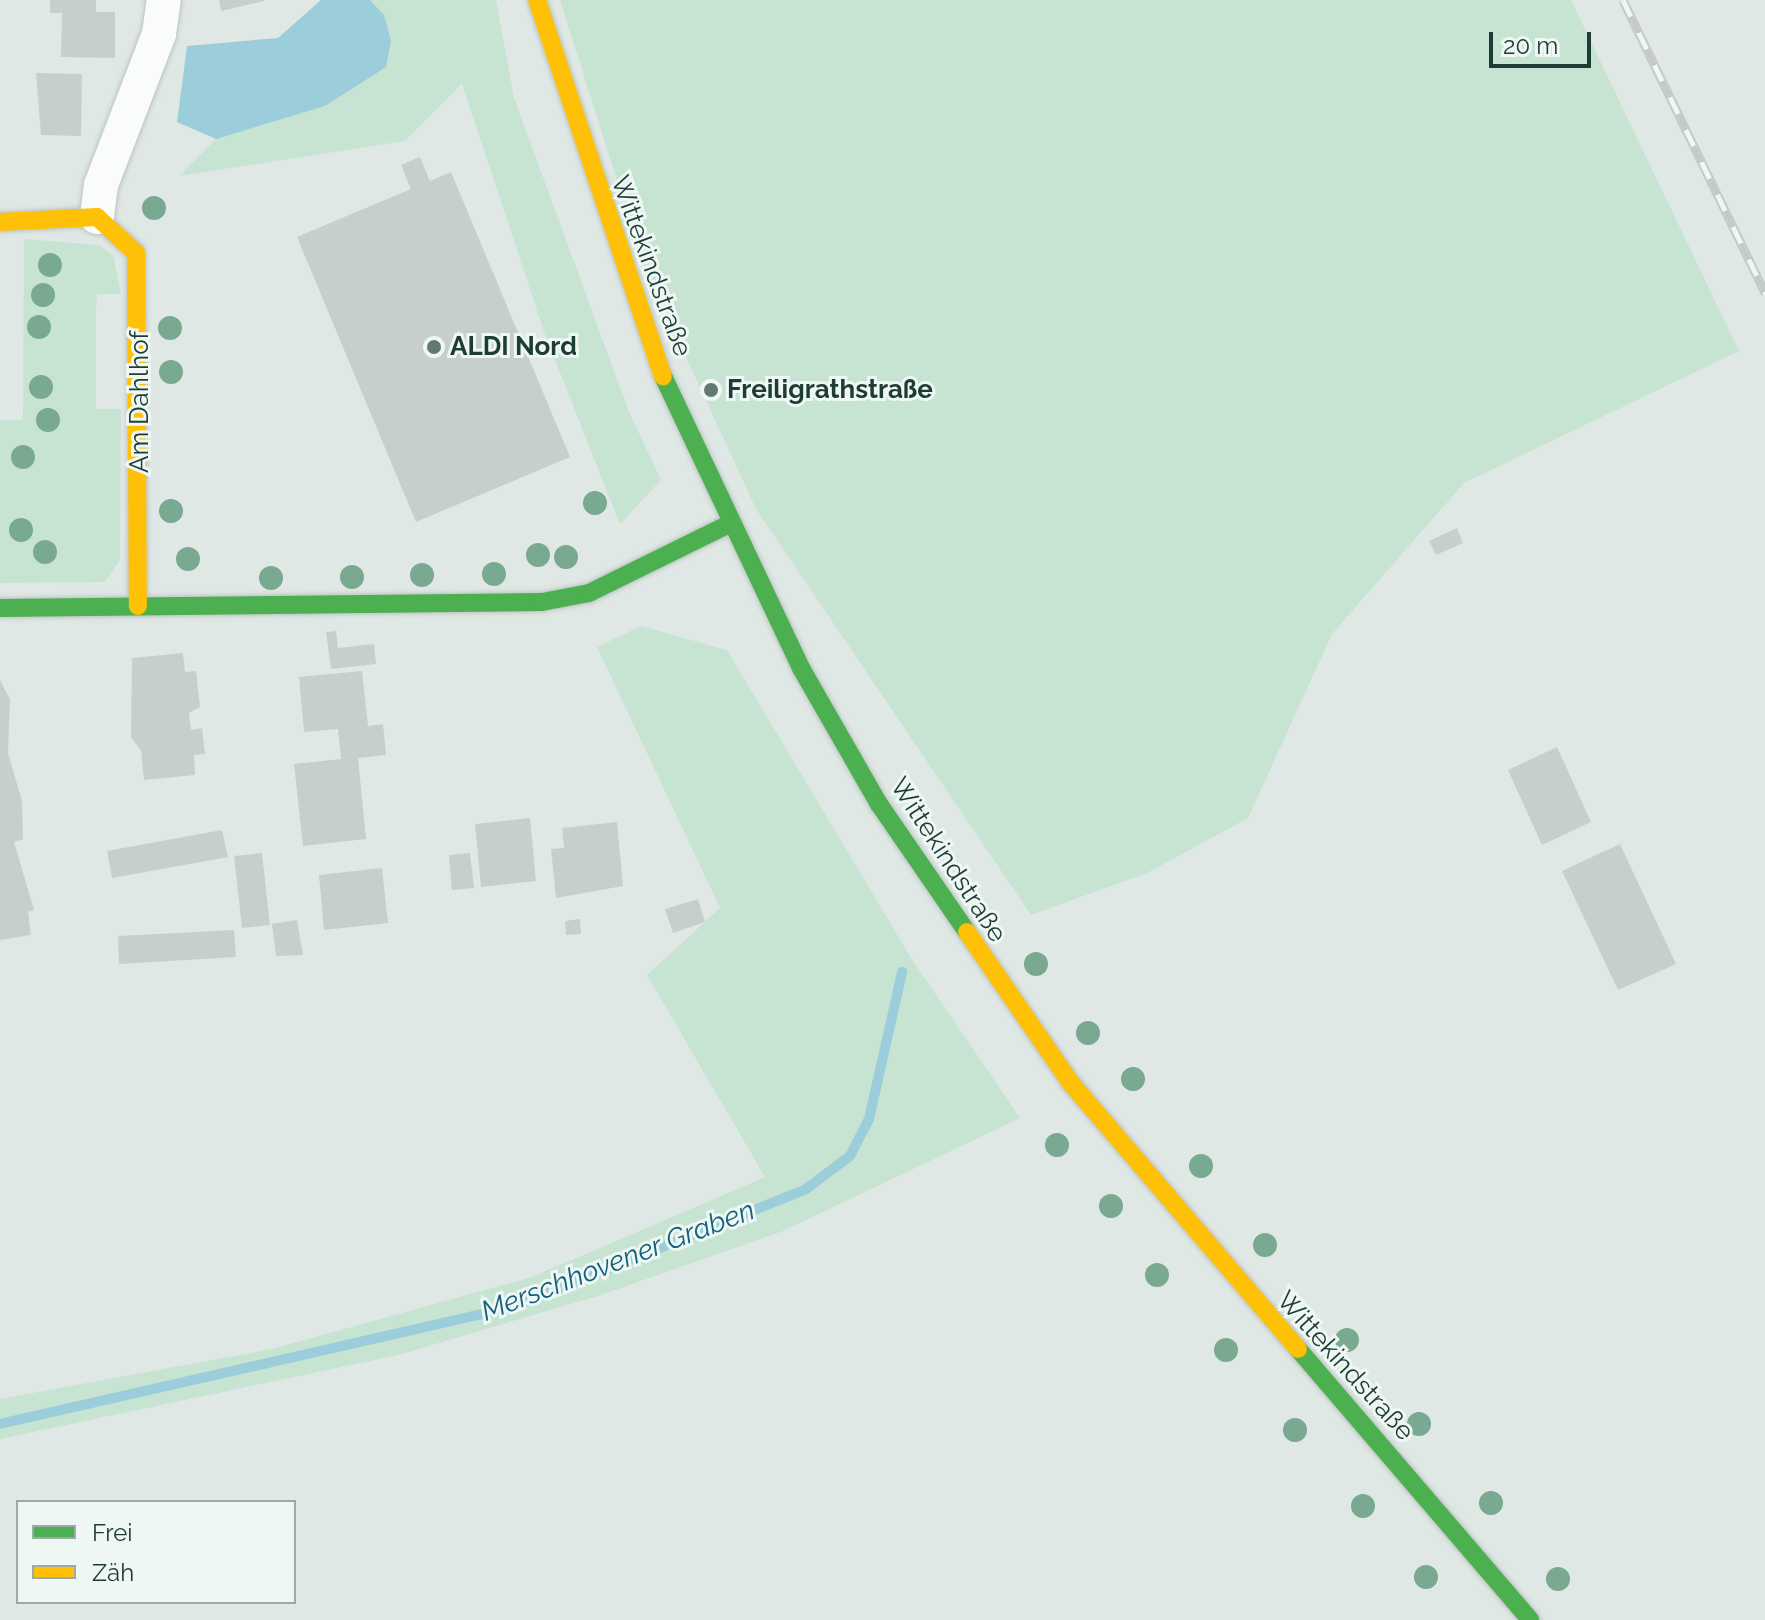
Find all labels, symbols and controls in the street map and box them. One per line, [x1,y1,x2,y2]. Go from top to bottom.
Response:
scale bar [1493,16,1595,66]
text: 20 m [1503,31,1558,60]
street label: Wittekindstraße [604,171,698,361]
street label: Am Dahlhof [124,331,156,473]
place label: ALDI Nord [450,331,577,363]
marker: ALDI Nord [425,338,443,356]
place label: Freiligrathstraße [727,374,933,406]
marker: Freiligrathstraße [702,381,720,399]
street label: Wittekindstraße [883,772,1013,948]
water label: Merschhovener Graben [476,1193,760,1329]
street label: Wittekindstraße [1270,1285,1420,1447]
legend [16,1500,296,1604]
text: Frei [92,1518,133,1547]
text: Zäh [92,1558,134,1587]

